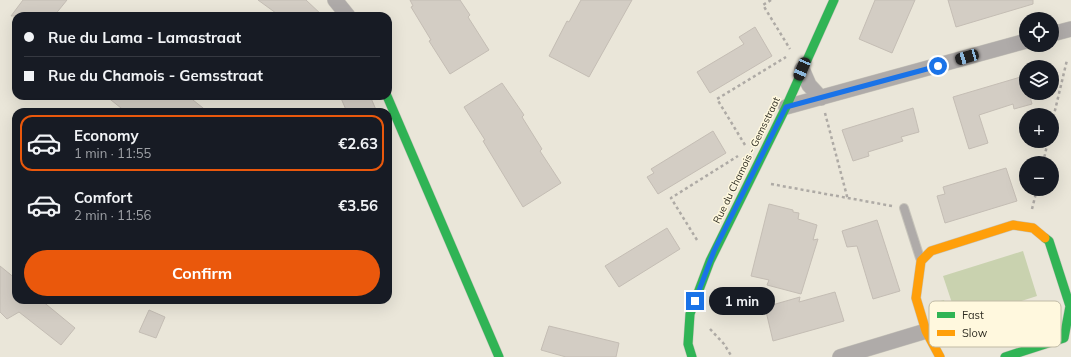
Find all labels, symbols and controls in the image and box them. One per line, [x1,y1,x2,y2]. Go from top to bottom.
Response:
map controls [1019,12,1059,196]
button: locate [1019,12,1059,52]
text: Rue du Lama - Lamastraat [48,28,241,47]
car [954,48,980,66]
car [792,56,812,82]
route start [929,57,947,75]
button: layers [1019,60,1059,100]
text: Rue du Chamois - Gemsstraat [48,66,263,85]
street label: Rue du Chamois - Gemsstraat [710,94,783,226]
button: + [1019,108,1059,148]
icon: car [26,125,62,161]
text: Economy [74,126,139,145]
text: €2.63 [338,134,378,153]
text: 1 min · 11:55 [74,145,151,161]
button: − [1019,156,1059,196]
icon: car [26,187,62,223]
text: Comfort [74,188,132,207]
text: €3.56 [338,196,378,215]
text: 2 min · 11:56 [74,207,151,223]
button: Confirm [24,250,380,296]
callout: 1 min [709,287,775,315]
route end [686,292,704,310]
text: 1 min [725,293,759,309]
legend [929,301,1061,347]
text: Fast [962,308,984,322]
text: Slow [962,326,988,340]

